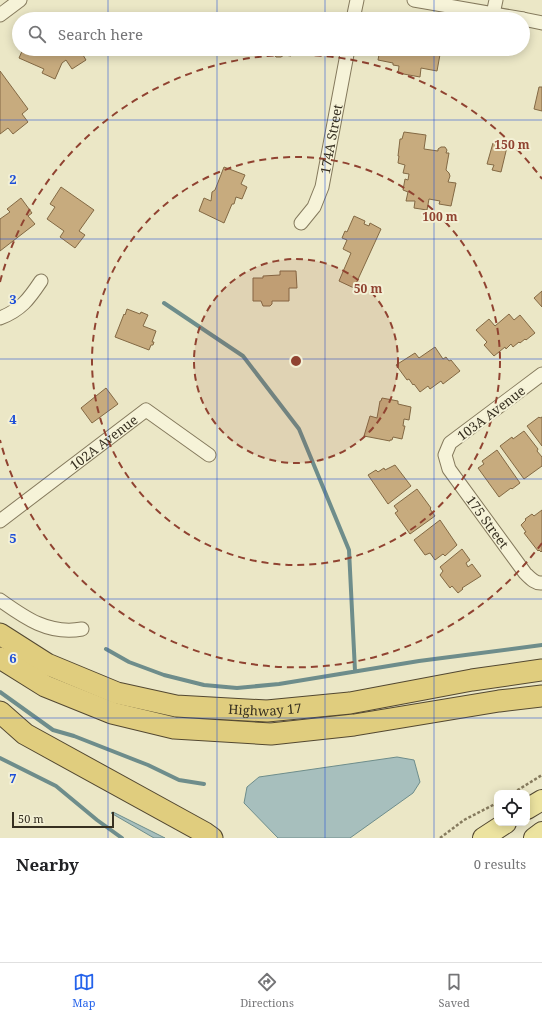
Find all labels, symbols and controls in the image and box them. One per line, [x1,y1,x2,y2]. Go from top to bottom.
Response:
search box [12,12,530,56]
icon: search [26,23,48,45]
text: Search here [58,24,143,44]
street label: 174A Street [316,102,347,175]
text: 150 m [494,136,530,153]
text: 2 [9,170,17,188]
text: 100 m [422,208,458,225]
text: 50 m [354,280,382,297]
text: 3 [9,290,17,308]
centre of rings [289,354,303,368]
street label: 103A Avenue [453,381,529,445]
text: 4 [9,410,17,428]
street label: 102A Avenue [66,411,141,474]
street label: 175 Street [462,492,513,552]
text: 5 [9,529,17,547]
text: 6 [9,649,17,667]
street label: Highway 17 [228,699,302,720]
text: 7 [9,769,17,787]
map controls [494,790,530,826]
button: locate [494,790,530,826]
scale bar [12,810,114,829]
text: 50 m [18,811,44,826]
text: Nearby [16,853,79,876]
text: 0 results [474,855,526,873]
tab: Map [72,971,96,1010]
tab: Directions [240,971,294,1010]
tab: Saved [439,971,470,1010]

